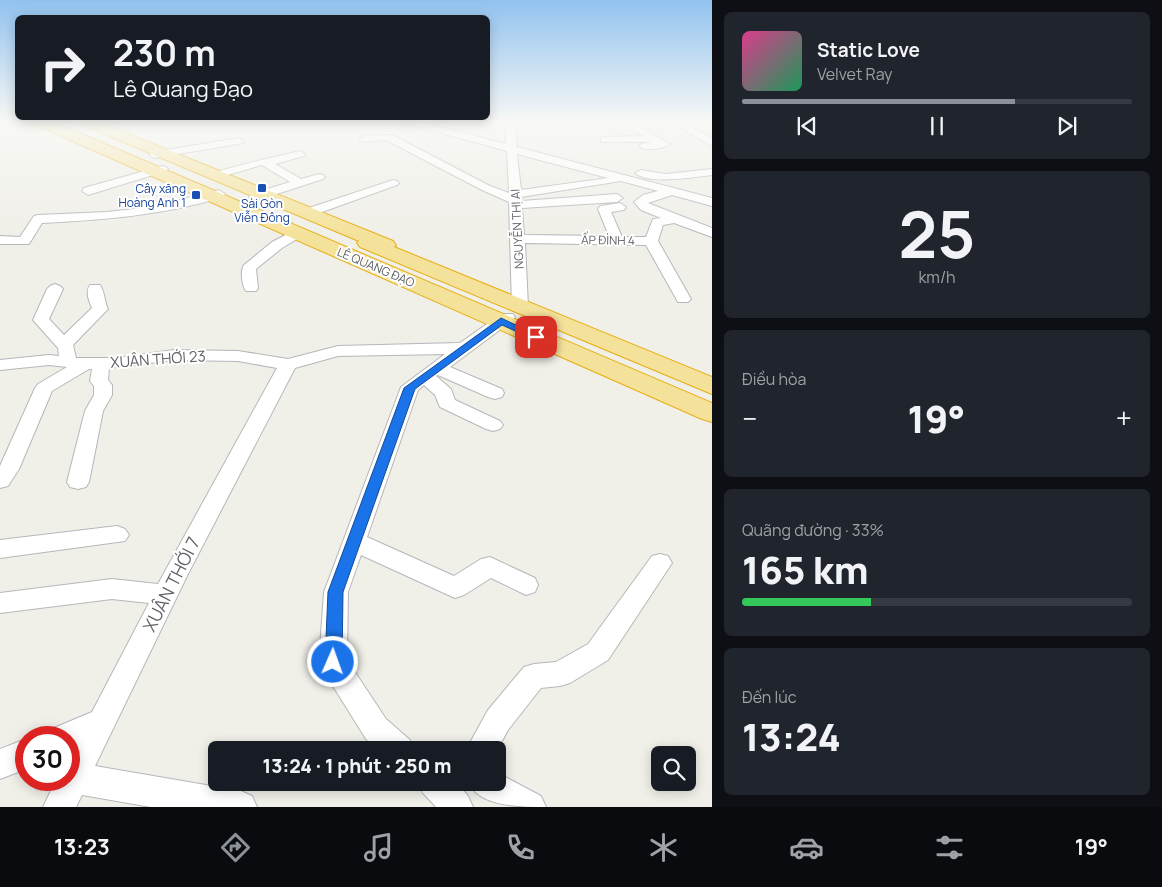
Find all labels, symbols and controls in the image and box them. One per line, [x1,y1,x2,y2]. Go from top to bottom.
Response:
text: 230 m [113,29,216,77]
icon: right [30,35,95,100]
text: Static Love [817,37,920,63]
text: Velvet Ray [817,63,893,85]
text: Lê Quang Đạo [113,74,253,104]
icon: previous [793,112,821,140]
icon: pause [923,112,951,140]
icon: next [1053,112,1081,140]
place label: Cây xăng Hoàng Anh 1 [118,180,186,211]
marker: Sài Gòn Viễn Đông [256,182,268,194]
marker: Cây xăng Hoàng Anh 1 [190,189,202,201]
street label: NGUYỄN THỊ AI [505,189,528,270]
text: 25 [899,189,975,278]
place label: Sài Gòn Viễn Đông [234,195,290,226]
street label: ẤP ĐÌNH 4 [581,231,635,249]
street label: LÊ QUANG ĐẠO [335,243,418,291]
text: km/h [918,266,956,288]
pin [515,316,557,358]
icon: arrive [522,323,550,351]
street label: XUÂN THỚI 23 [110,345,206,373]
text: Điều hòa [742,368,806,390]
text: 19° [907,392,965,444]
text: − [742,399,757,437]
text: + [1116,399,1132,437]
text: Quãng đường · 33% [742,519,884,541]
street label: XUÂN THỚI 7 [137,533,205,635]
text: 165 km [742,543,869,595]
position arrow [306,635,358,687]
text: Đến lúc [742,686,797,708]
text: 13:24 [742,710,841,762]
speed limit sign: 30 [15,726,80,791]
map controls [651,746,696,791]
button: search [651,746,696,791]
text: 13:24 · 1 phút · 250 m [263,753,451,779]
icon: directions [218,830,253,865]
icon: music [361,830,396,865]
icon: phone [503,830,538,865]
icon: climate [646,830,681,865]
icon: car [789,830,824,865]
icon: filters [932,830,967,865]
text: 13:23 [54,832,110,862]
text: 19° [1075,832,1108,862]

